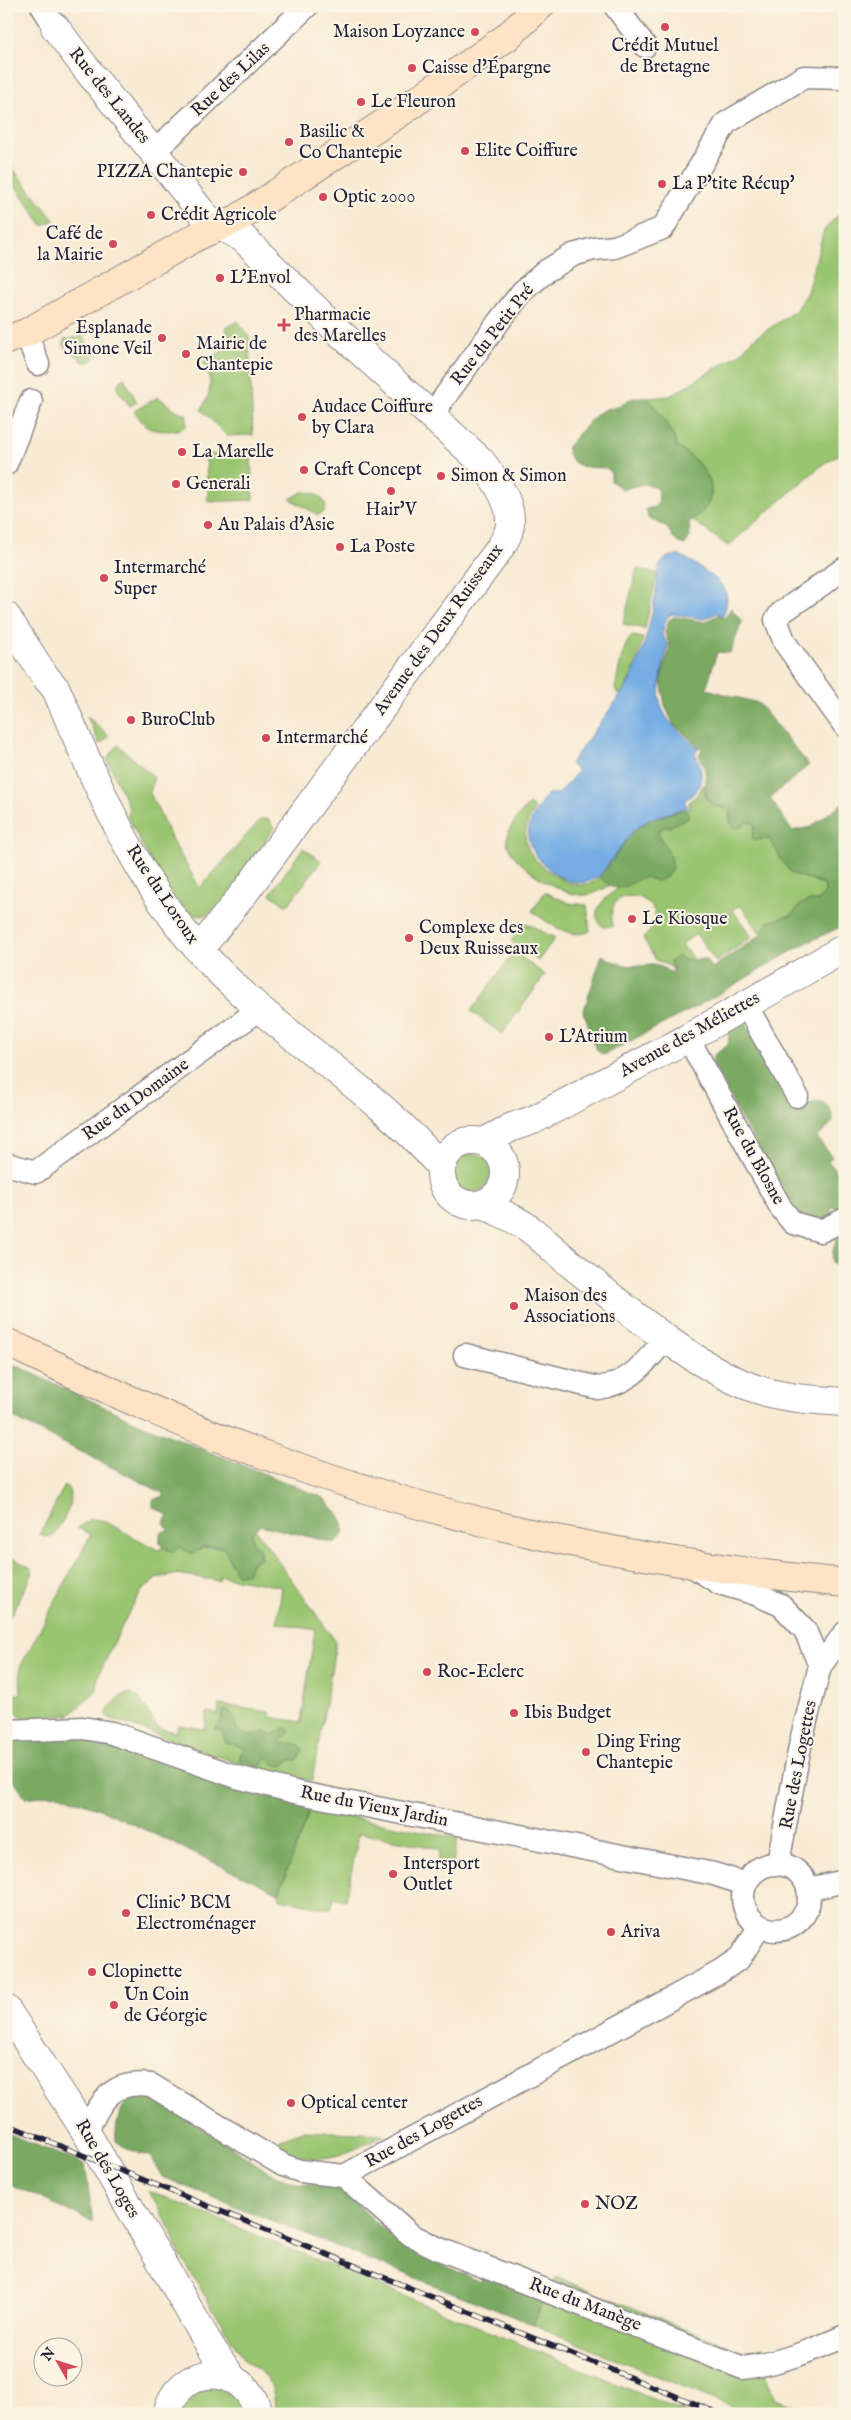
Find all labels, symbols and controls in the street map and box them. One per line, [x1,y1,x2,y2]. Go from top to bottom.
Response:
place label: Maison Loyzance [333,21,465,44]
marker: Crédit Mutuel de Bretagne [659,21,671,33]
marker: Maison Loyzance [469,26,481,38]
place label: Crédit Mutuel de Bretagne [612,35,719,79]
street label: Rue des Lilas [187,38,275,122]
street label: Rue des Landes [63,43,155,149]
place label: Caisse d'Épargne [422,55,551,80]
marker: Caisse d'Épargne [406,62,418,74]
place label: Le Fleuron [371,91,456,114]
marker: Le Fleuron [355,96,367,108]
place label: Basilic & Co Chantepie [299,121,402,165]
marker: Basilic & Co Chantepie [283,136,295,148]
place label: Elite Coiffure [475,140,578,163]
marker: Elite Coiffure [459,145,471,157]
place label: PIZZA Chantepie [97,161,233,184]
marker: PIZZA Chantepie [237,166,249,178]
place label: La P'tite Récup' [672,173,795,196]
marker: La P'tite Récup' [656,178,668,190]
place label: Optic 2000 [333,186,415,209]
marker: Optic 2000 [317,191,329,203]
place label: Crédit Agricole [161,204,277,227]
marker: Crédit Agricole [145,209,157,221]
place label: Café de la Mairie [37,223,103,267]
marker: Café de la Mairie [107,238,119,250]
place label: L'Envol [230,267,291,290]
marker: L'Envol [214,272,226,284]
street label: Rue du Petit Pré [446,280,540,390]
place label: Pharmacie des Marelles [294,304,386,348]
place label: Esplanade Simone Veil [64,317,152,361]
marker: Pharmacie des Marelles [278,319,290,331]
marker: Esplanade Simone Veil [156,332,168,344]
place label: Mairie de Chantepie [196,333,273,377]
marker: Mairie de Chantepie [180,348,192,360]
place label: Audace Coiffure by Clara [311,396,433,440]
marker: Audace Coiffure by Clara [296,411,308,423]
place label: La Marelle [192,441,274,464]
marker: La Marelle [176,446,188,458]
place label: Craft Concept [314,459,422,482]
marker: Craft Concept [298,464,310,476]
place label: Simon & Simon [451,465,567,488]
marker: Simon & Simon [435,470,447,482]
place label: Generali [186,473,251,496]
marker: Generali [170,478,182,490]
marker: Hair'V [385,485,397,497]
place label: Hair'V [365,499,418,522]
place label: Au Palais d'Asie [217,514,335,537]
marker: Au Palais d'Asie [202,519,214,531]
place label: La Poste [350,536,415,559]
street label: Avenue des Deux Ruisseaux [368,540,509,721]
marker: La Poste [334,541,346,553]
place label: Intermarché Super [114,557,206,601]
marker: Intermarché Super [98,572,110,584]
place label: BuroClub [141,709,216,732]
marker: BuroClub [125,714,137,726]
place label: Intermarché [276,727,368,750]
marker: Intermarché [260,732,272,744]
street label: Rue du Loroux [120,841,204,949]
place label: Le Kiosque [642,908,727,931]
marker: Le Kiosque [626,913,638,925]
place label: Complexe des Deux Ruisseaux [419,917,539,961]
marker: Complexe des Deux Ruisseaux [403,932,415,944]
street label: Avenue des Méliettes [615,987,764,1084]
place label: L'Atrium [559,1026,628,1049]
marker: L'Atrium [543,1031,555,1043]
street label: Rue du Domaine [78,1054,194,1146]
street label: Rue du Blosne [717,1103,789,1209]
place label: Maison des Associations [523,1285,615,1329]
marker: Maison des Associations [508,1300,520,1312]
place label: Roc-Eclerc [437,1661,524,1684]
marker: Roc-Eclerc [421,1666,433,1678]
street label: Rue des Logettes [775,1699,823,1831]
place label: Ibis Budget [524,1702,611,1725]
marker: Ibis Budget [508,1707,520,1719]
place label: Ding Fring Chantepie [596,1731,681,1775]
marker: Ding Fring Chantepie [580,1746,592,1758]
street label: Rue du Vieux Jardin [298,1781,450,1833]
place label: Intersport Outlet [403,1853,480,1897]
marker: Intersport Outlet [387,1868,399,1880]
place label: Clinic' BCM Electroménager [136,1892,256,1936]
marker: Clinic' BCM Electroménager [120,1907,132,1919]
place label: Ariva [620,1921,660,1944]
marker: Ariva [605,1926,617,1938]
place label: Clopinette [102,1961,182,1984]
marker: Clopinette [86,1966,98,1978]
place label: Un Coin de Géorgie [124,1984,207,2028]
marker: Un Coin de Géorgie [108,1999,120,2011]
street label: Rue des Logettes [361,2090,487,2174]
place label: Optical center [301,2092,408,2115]
marker: Optical center [285,2097,297,2109]
street label: Rue des Loges [69,2115,145,2223]
place label: NOZ [595,2193,638,2216]
marker: NOZ [579,2198,591,2210]
street label: Rue du Manège [526,2273,644,2337]
north arrow [32,2338,82,2388]
text: N [37,2344,59,2366]

